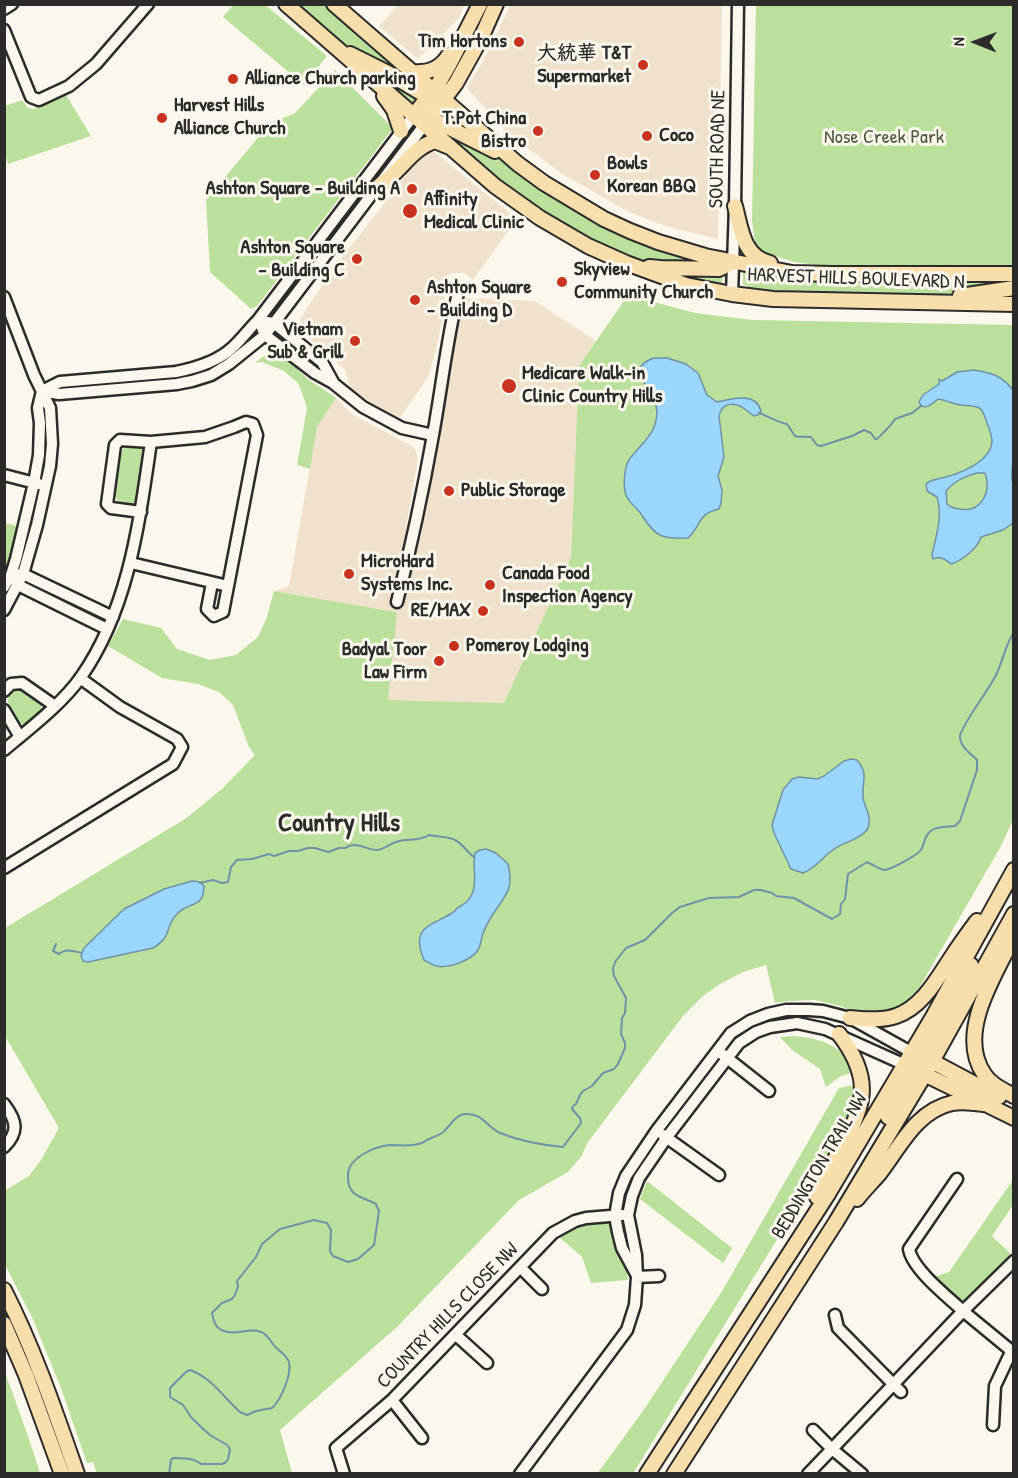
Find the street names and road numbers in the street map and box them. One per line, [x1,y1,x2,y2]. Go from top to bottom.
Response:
street label: SOUTH ROAD NE [705,90,731,208]
street label: HARVEST HILLS BOULEVARD N [747,263,965,295]
street label: BEDDINGTON TRAIL NW [767,1088,873,1244]
street label: COUNTRY HILLS CLOSE NW [372,1238,524,1394]

